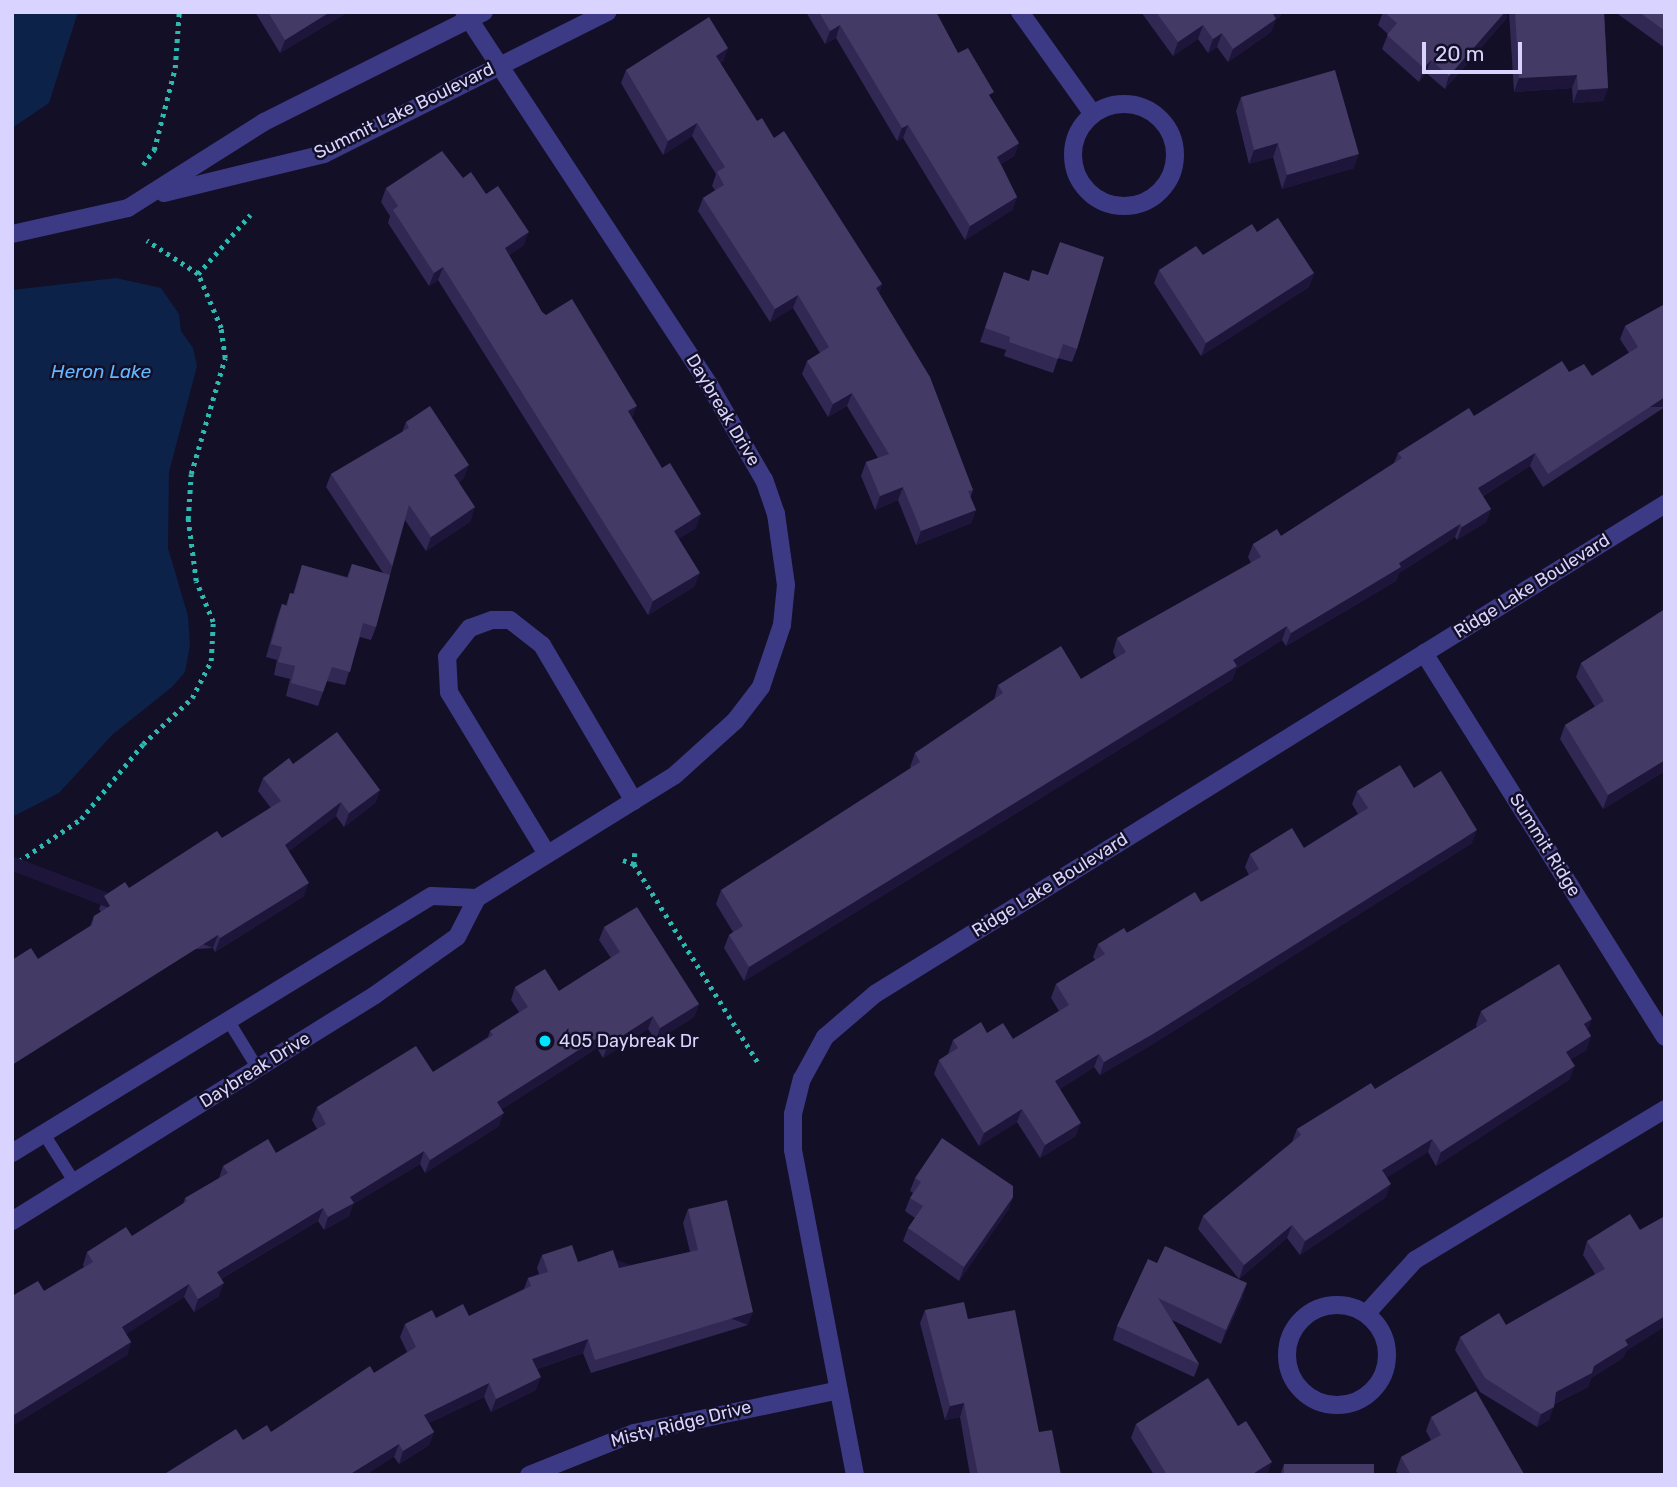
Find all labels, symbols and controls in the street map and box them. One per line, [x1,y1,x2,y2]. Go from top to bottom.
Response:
scale bar [1425,28,1525,72]
text: 20 m [1435,41,1484,66]
street label: Summit Lake Boulevard [311,58,497,164]
street label: Daybreak Drive [681,350,765,470]
water label: Heron Lake [51,361,151,383]
street label: Ridge Lake Boulevard [1450,529,1614,643]
street label: Summit Ridge [1505,789,1585,901]
street label: Ridge Lake Boulevard [968,828,1132,942]
street label: Daybreak Drive [196,1027,314,1113]
place label: 405 Daybreak Dr [559,1030,699,1052]
marker: 405 Daybreak Dr [537,1033,553,1049]
street label: Misty Ridge Drive [608,1396,754,1452]

